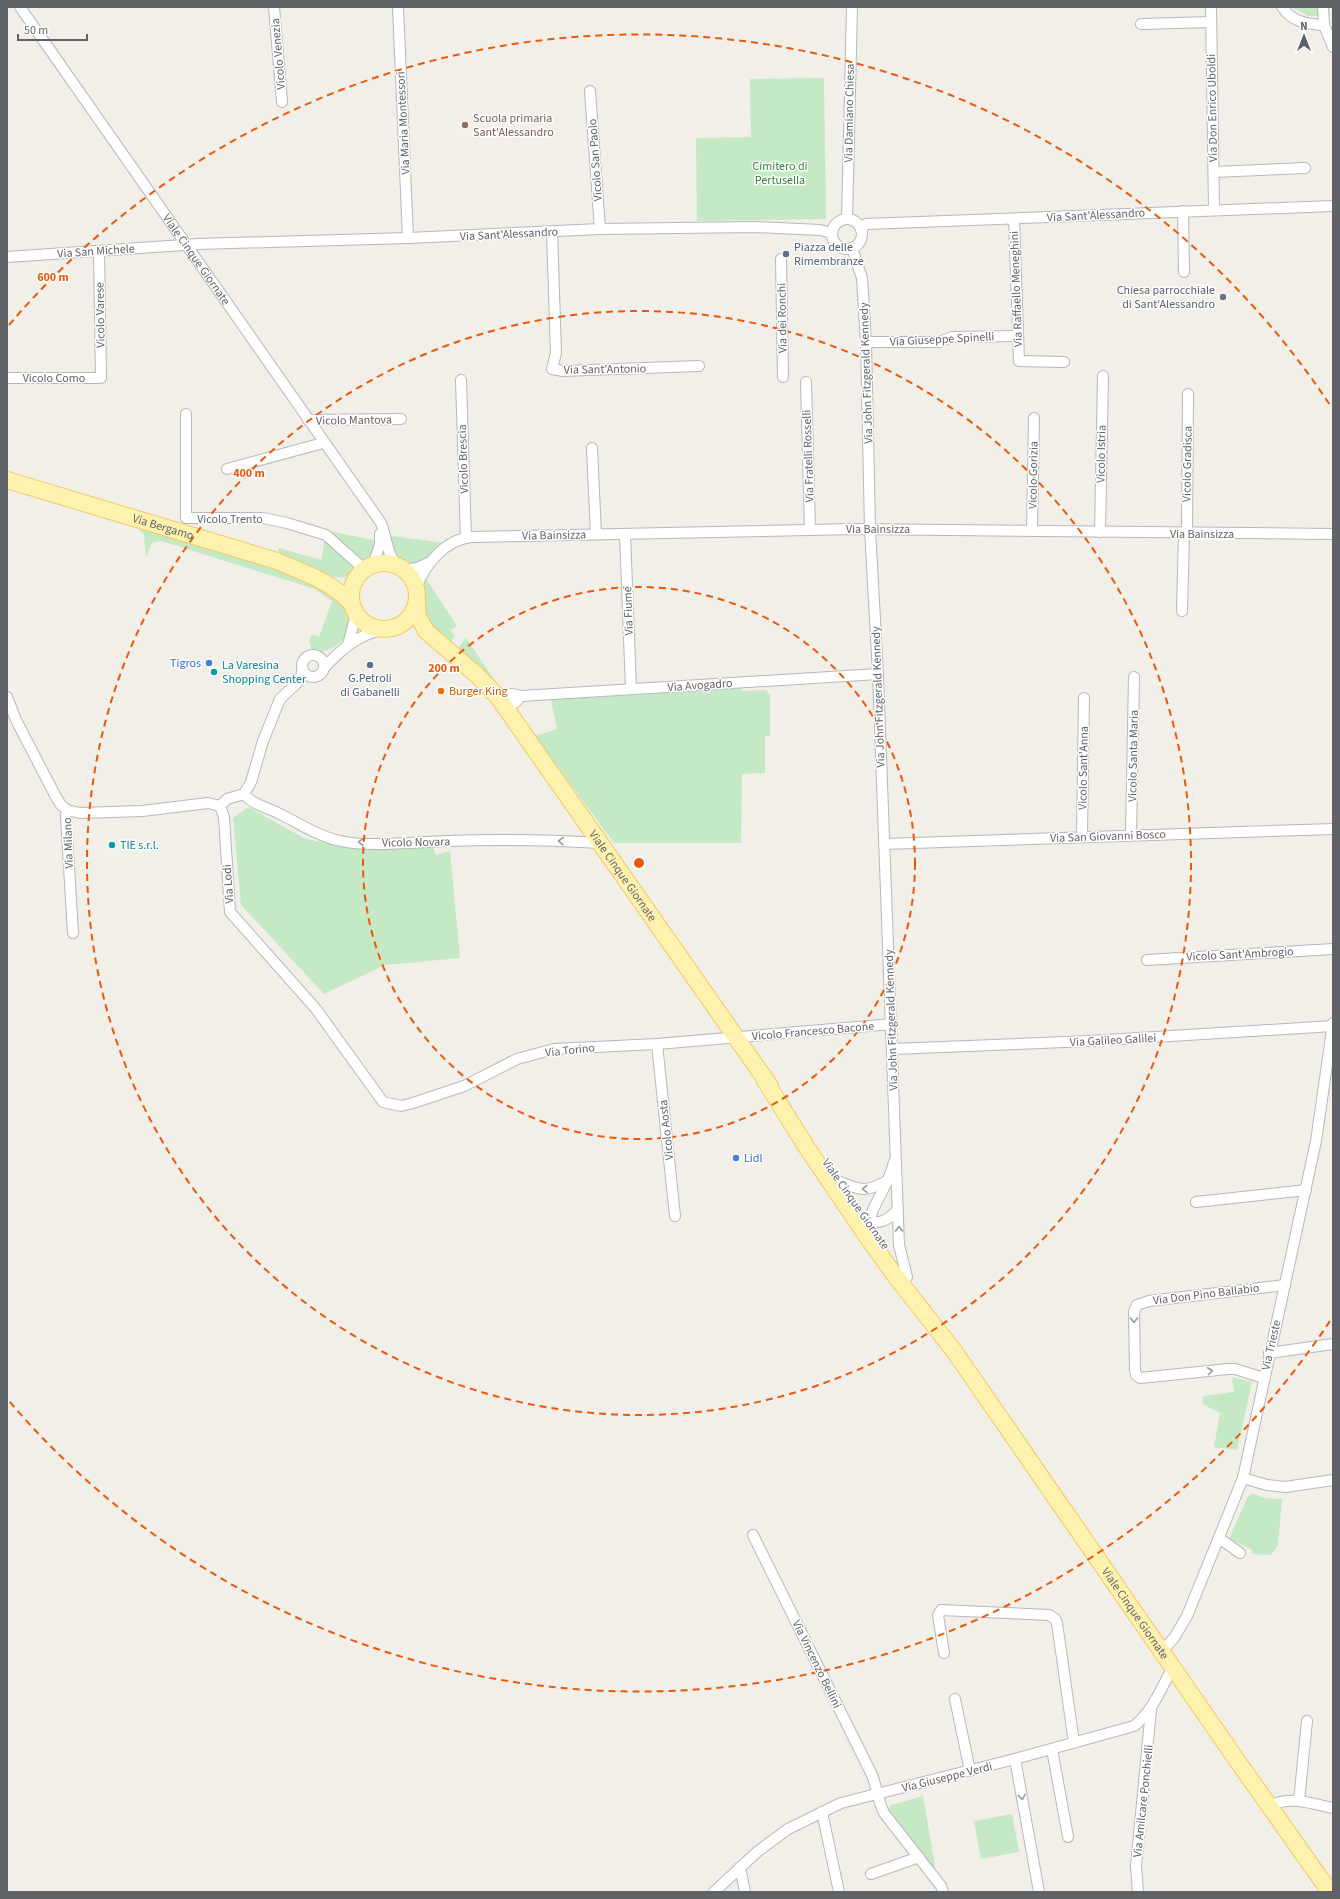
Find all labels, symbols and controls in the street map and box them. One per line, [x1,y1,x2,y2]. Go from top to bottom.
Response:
scale bar [18,16,87,42]
north arrow [1284,16,1324,56]
street label: Vicolo Venezia [267,18,290,90]
text: N [1300,19,1308,34]
text: 50 m [24,22,48,39]
street label: Via Don Enrico Uboldi [1203,54,1222,162]
street label: Via Damiano Chiesa [840,63,859,163]
street label: Via Maria Montessori [392,71,415,175]
place label: Scuola primaria Sant'Alessandro [473,110,554,141]
street label: Vicolo San Paolo [584,118,607,202]
marker: Scuola primaria Sant'Alessandro [460,120,470,130]
park label: Cimitero di Pertusella [752,158,808,189]
street label: Via Sant'Alessandro [1046,204,1146,227]
street label: Viale Cinque Giornate [158,211,234,309]
street label: Via Sant'Alessandro [459,223,559,246]
street label: Via Raffaello Meneghini [1006,231,1027,347]
place label: Piazza delle Rimembranze [794,239,864,270]
street label: Via San Michele [57,240,135,263]
marker: Piazza delle Rimembranze [781,249,791,259]
text: 600 m [37,269,69,286]
street label: Vicolo Varese [91,282,110,348]
place label: Chiesa parrocchiale di Sant'Alessandro [1117,282,1215,313]
street label: Via dei Ronchi [773,283,792,353]
marker: Chiesa parrocchiale di Sant'Alessandro [1218,292,1228,302]
street label: Via John Fitzgerald Kennedy [856,302,877,444]
street label: Via Giuseppe Spinelli [889,328,995,351]
street label: Via Sant'Antonio [564,360,646,379]
street label: Vicolo Como [23,370,85,387]
street label: Via Fratelli Rosselli [798,409,819,503]
street label: Vicolo Mantova [316,411,392,430]
street label: Vicolo Brescia [454,424,473,494]
street label: Vicolo Istria [1092,425,1111,483]
street label: Vicolo Gradisca [1178,426,1197,502]
street label: Vicolo Gorizia [1024,441,1043,509]
text: 400 m [233,465,265,482]
street label: Via Bergamo [130,510,196,545]
street label: Vicolo Trento [197,511,263,528]
street label: Via Bainsizza [846,521,910,538]
street label: Via Bainsizza [522,526,586,545]
street label: Via Bainsizza [1170,526,1234,543]
street label: Via Fiume [619,586,638,636]
street label: Via John Fitzgerald Kennedy [868,626,889,768]
place label: Tigros [170,655,201,672]
place label: La Varesina Shopping Center [222,657,307,688]
marker: Tigros [204,658,214,668]
marker: G.Petroli di Gabanelli [365,660,375,670]
text: 200 m [428,660,460,677]
marker: La Varesina Shopping Center [209,667,219,677]
place label: G.Petroli di Gabanelli [340,670,400,701]
street label: Via Avogadro [667,675,733,696]
place label: Burger King [449,683,508,700]
marker: Burger King [436,686,446,696]
street label: Vicolo Santa Maria [1124,710,1143,802]
street label: Vicolo Sant'Anna [1074,726,1093,810]
street label: Via Milano [59,817,78,869]
street label: Via San Giovanni Bosco [1050,826,1166,847]
street label: Viale Cinque Giornate [585,827,661,925]
street label: Vicolo Novara [382,833,450,852]
place label: TIE s.r.l. [120,837,159,854]
one-way arrow [558,837,564,845]
one-way arrow [358,838,364,847]
marker: TIE s.r.l. [107,840,117,850]
centre of rings [632,856,646,870]
street label: Via Lodi [219,864,238,904]
street label: Vicolo Sant'Ambrogio [1186,943,1294,966]
street label: Via John Fitzgerald Kennedy [881,949,902,1091]
street label: Vicolo Francesco Bacone [751,1018,875,1045]
street label: Via Galileo Galilei [1069,1030,1157,1051]
street label: Via Torino [544,1039,596,1062]
street label: Vicolo Aosta [655,1099,678,1161]
place label: Lidl [744,1150,763,1167]
marker: Lidl [731,1153,741,1163]
street label: Viale Cinque Giornate [818,1155,893,1253]
one-way arrow [862,1185,868,1193]
one-way arrow [895,1226,903,1232]
street label: Via Don Pino Ballabio [1152,1280,1260,1309]
one-way arrow [1130,1317,1138,1323]
street label: Via Trieste [1257,1318,1286,1372]
one-way arrow [1207,1367,1213,1376]
street label: Viale Cinque Giornate [1097,1564,1173,1663]
street label: Via Vincenzo Bellini [788,1617,845,1711]
street label: Via Amilcare Ponchielli [1129,1744,1158,1858]
street label: Via Giuseppe Verdi [900,1758,994,1797]
one-way arrow [1017,1794,1026,1801]

